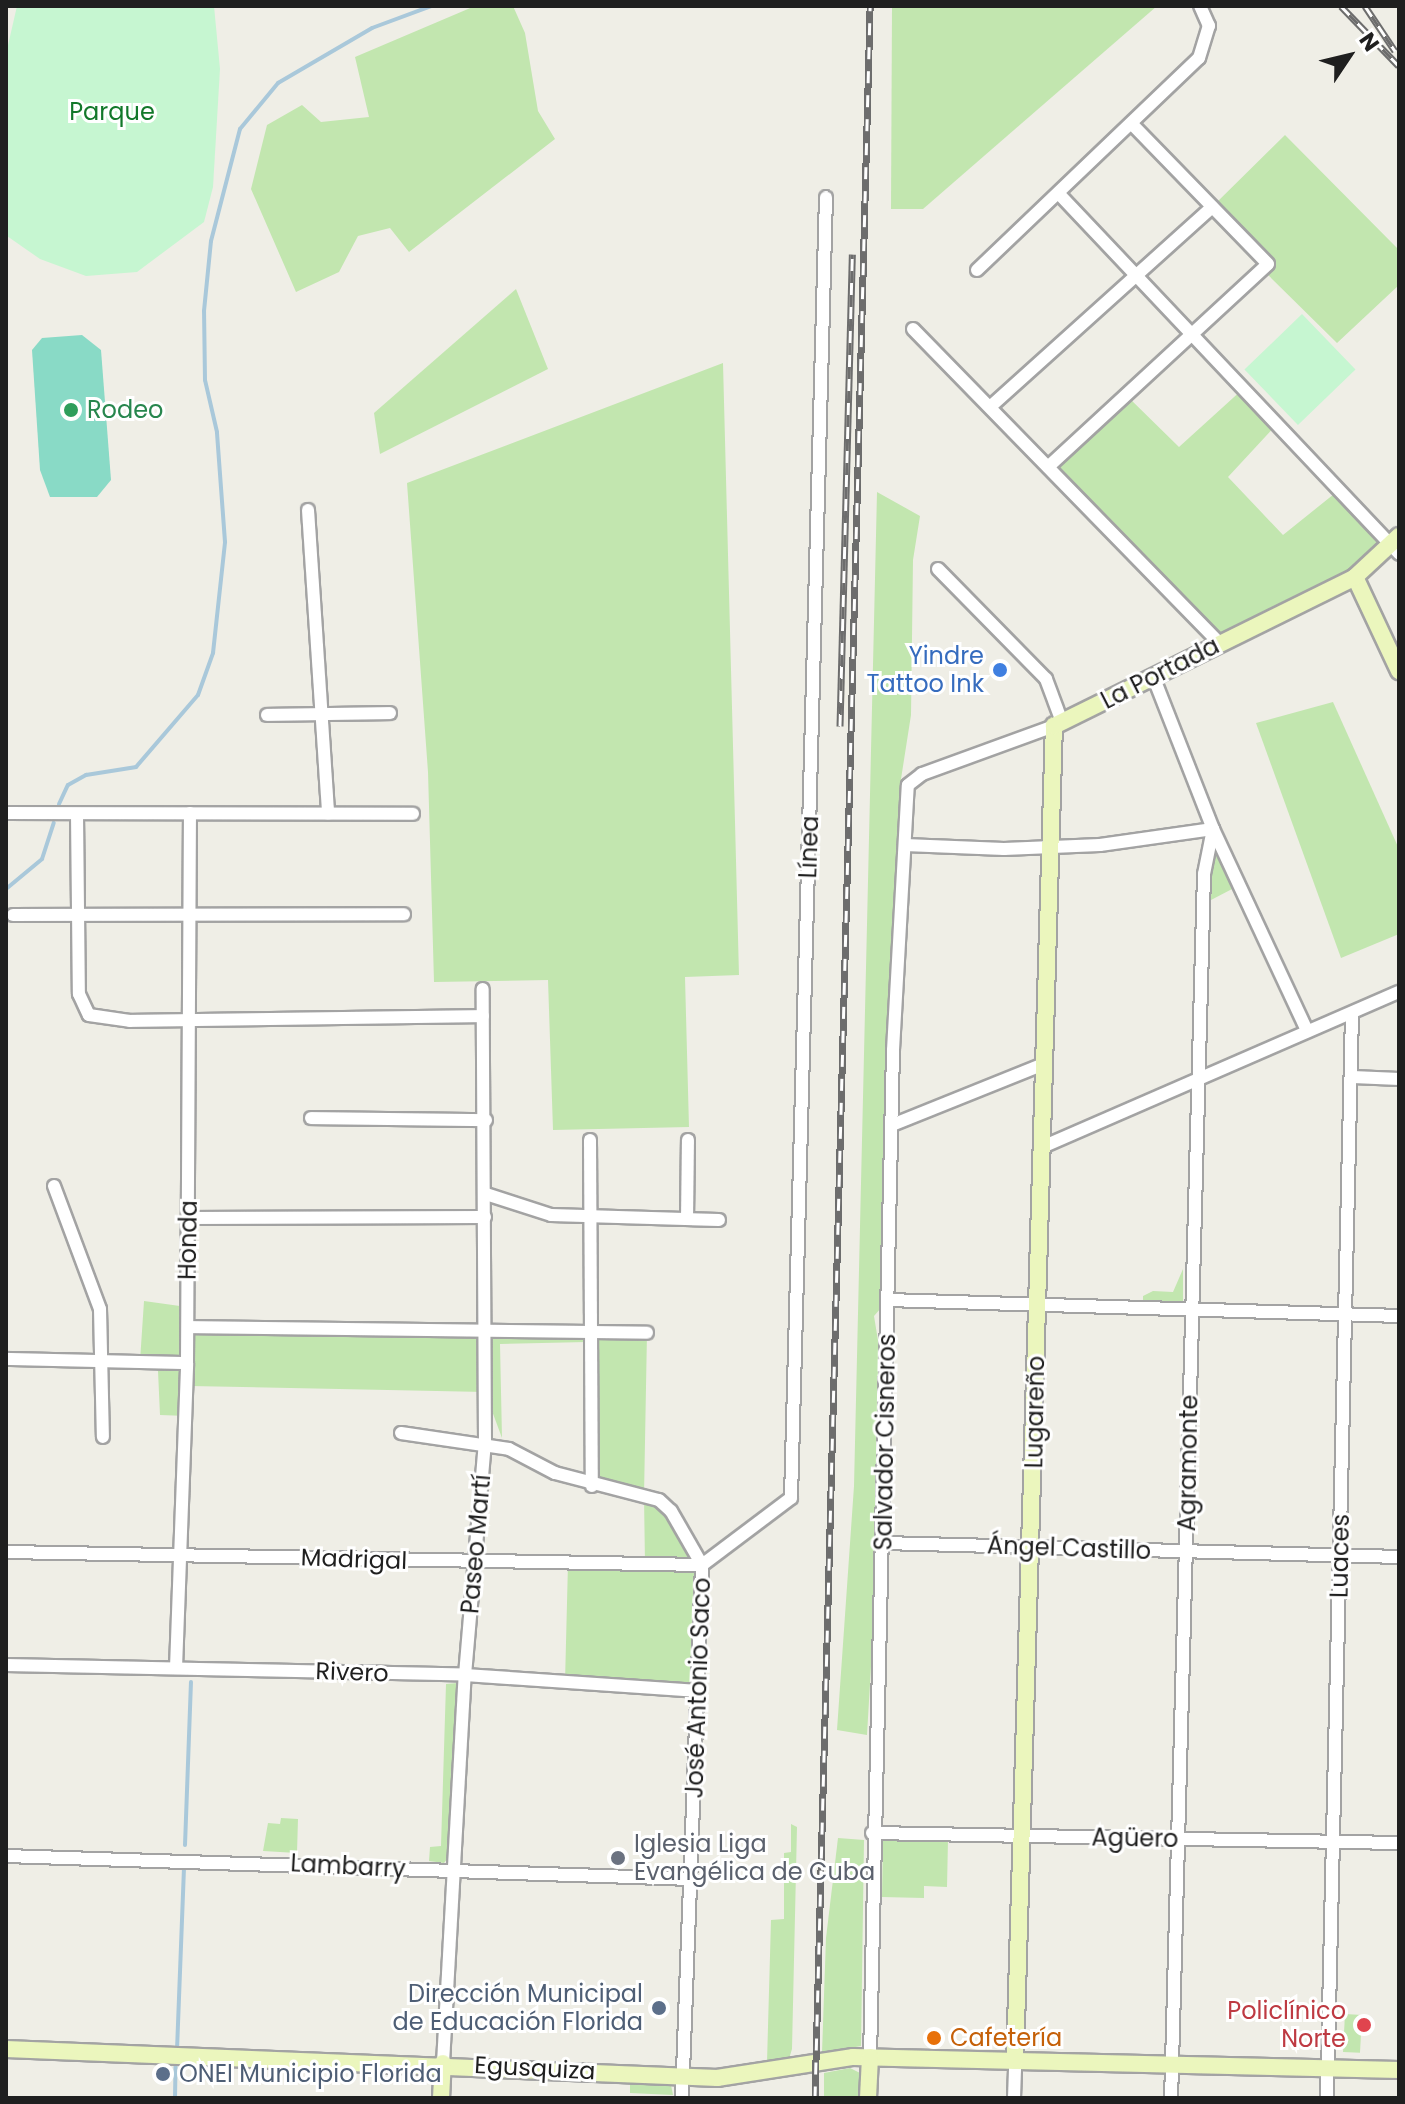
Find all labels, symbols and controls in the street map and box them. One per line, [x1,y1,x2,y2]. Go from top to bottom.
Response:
north arrow [1309,16,1389,96]
text: N [1352,26,1387,58]
park label: Parque [69,98,155,126]
place label: Rodeo [87,396,163,424]
marker: Rodeo [62,401,80,419]
street label: La Portada [1096,631,1224,715]
place label: Yindre Tattoo Ink [867,642,984,698]
marker: Yindre Tattoo Ink [991,661,1009,679]
street label: Línea [794,815,824,879]
street label: Honda [173,1200,203,1280]
street label: Salvador Cisneros [869,1333,901,1551]
street label: Lugareño [1020,1355,1050,1469]
street label: Agramonte [1172,1394,1204,1532]
street label: Paseo Martí [456,1473,496,1615]
street label: Luaces [1325,1514,1355,1598]
street label: Ángel Castillo [987,1531,1151,1565]
street label: Madrigal [300,1543,408,1575]
street label: José Antonio Saco [680,1577,716,1799]
street label: Rivero [315,1656,389,1688]
street label: Agüero [1091,1823,1179,1853]
place label: Iglesia Liga Evangélica de Cuba [634,1830,875,1886]
street label: Lambarry [290,1849,406,1883]
marker: Iglesia Liga Evangélica de Cuba [609,1849,627,1867]
place label: Dirección Municipal de Educación Florida [393,1980,643,2036]
place label: Policlínico Norte [1227,1997,1346,2053]
marker: Dirección Municipal de Educación Florida [650,1999,668,2017]
marker: Policlínico Norte [1353,2014,1375,2036]
place label: Cafetería [950,2024,1062,2052]
marker: Cafetería [925,2029,943,2047]
street label: Egusquiza [474,2050,596,2086]
place label: ONEI Municipio Florida [179,2060,442,2088]
marker: ONEI Municipio Florida [154,2065,172,2083]

